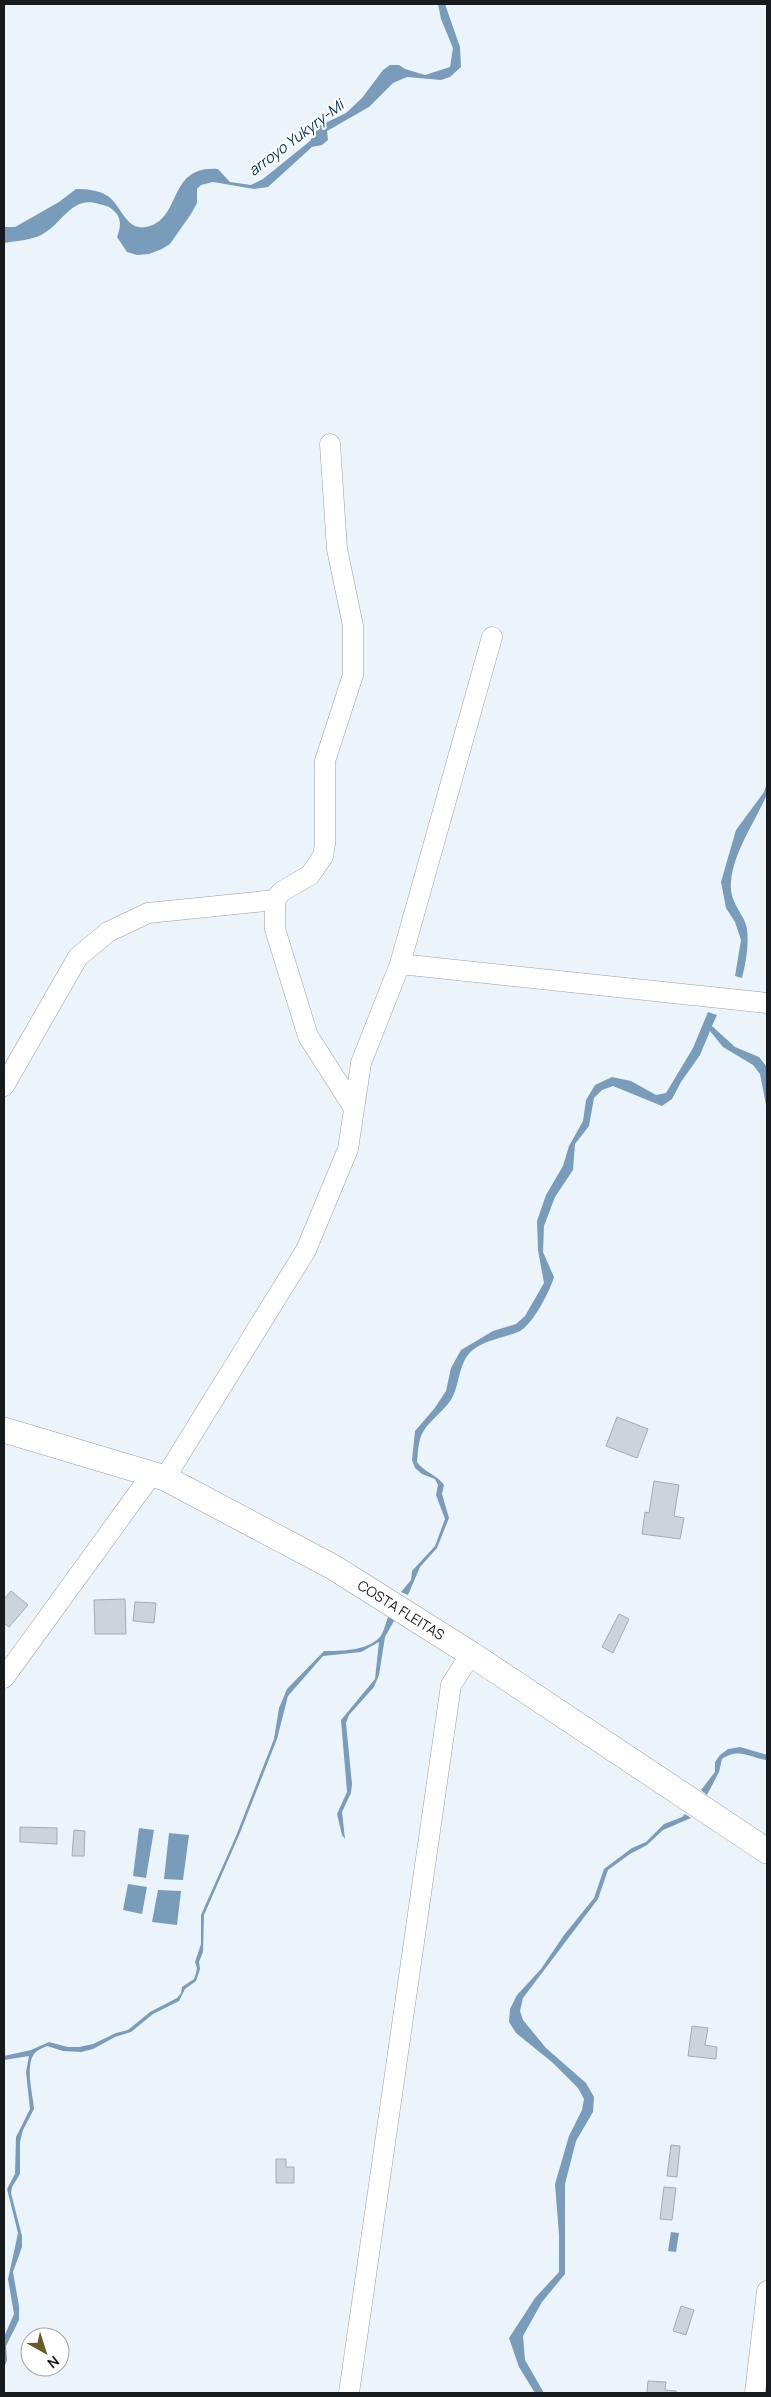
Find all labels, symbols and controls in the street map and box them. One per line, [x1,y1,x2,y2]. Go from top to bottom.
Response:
water label: arroyo Yukyry-Mi [244,93,350,180]
street label: COSTA FLEITAS [354,1575,449,1644]
north arrow [20,2327,70,2377]
text: N [44,2352,63,2373]

